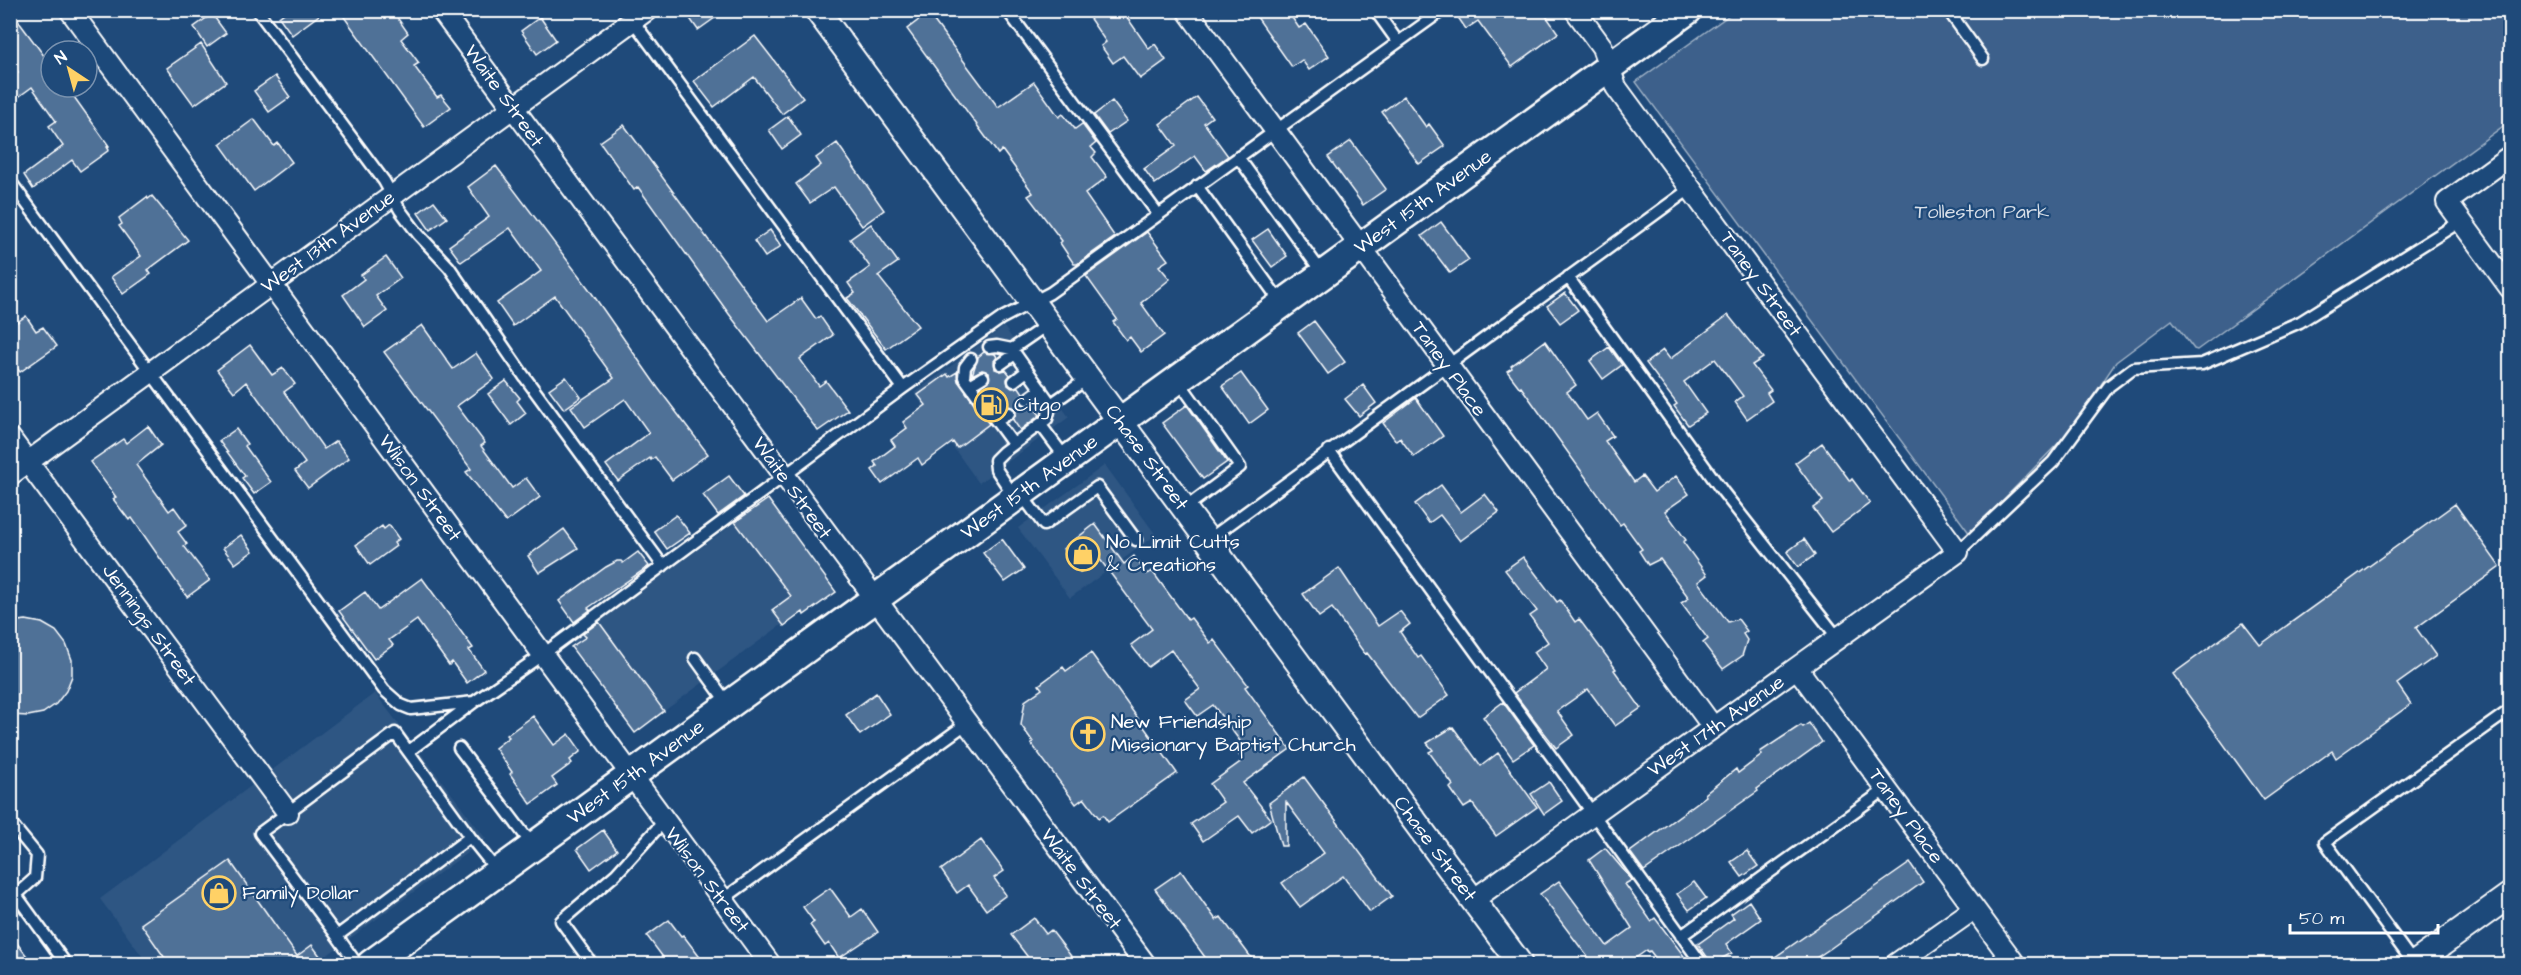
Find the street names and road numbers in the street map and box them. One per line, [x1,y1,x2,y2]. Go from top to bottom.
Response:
street label: Waite Street [457,39,551,153]
street label: West 15th Avenue [1349,143,1498,261]
street label: West 13th Avenue [255,184,401,300]
street label: Taney Street [1712,226,1809,343]
street label: Taney Place [1404,315,1493,423]
street label: Chase Street [1099,399,1195,516]
street label: West 15th Avenue [955,428,1104,546]
street label: Wilson Street [372,429,468,547]
street label: Waite Street [745,431,839,545]
street label: Jennings Street [94,558,203,692]
street label: West 17th Avenue [1642,668,1790,784]
street label: West 15th Avenue [561,713,710,831]
street label: Taney Place [1861,762,1950,870]
street label: Chase Street [1387,790,1483,907]
street label: Wilson Street [658,821,756,939]
street label: Waite Street [1034,822,1128,936]

